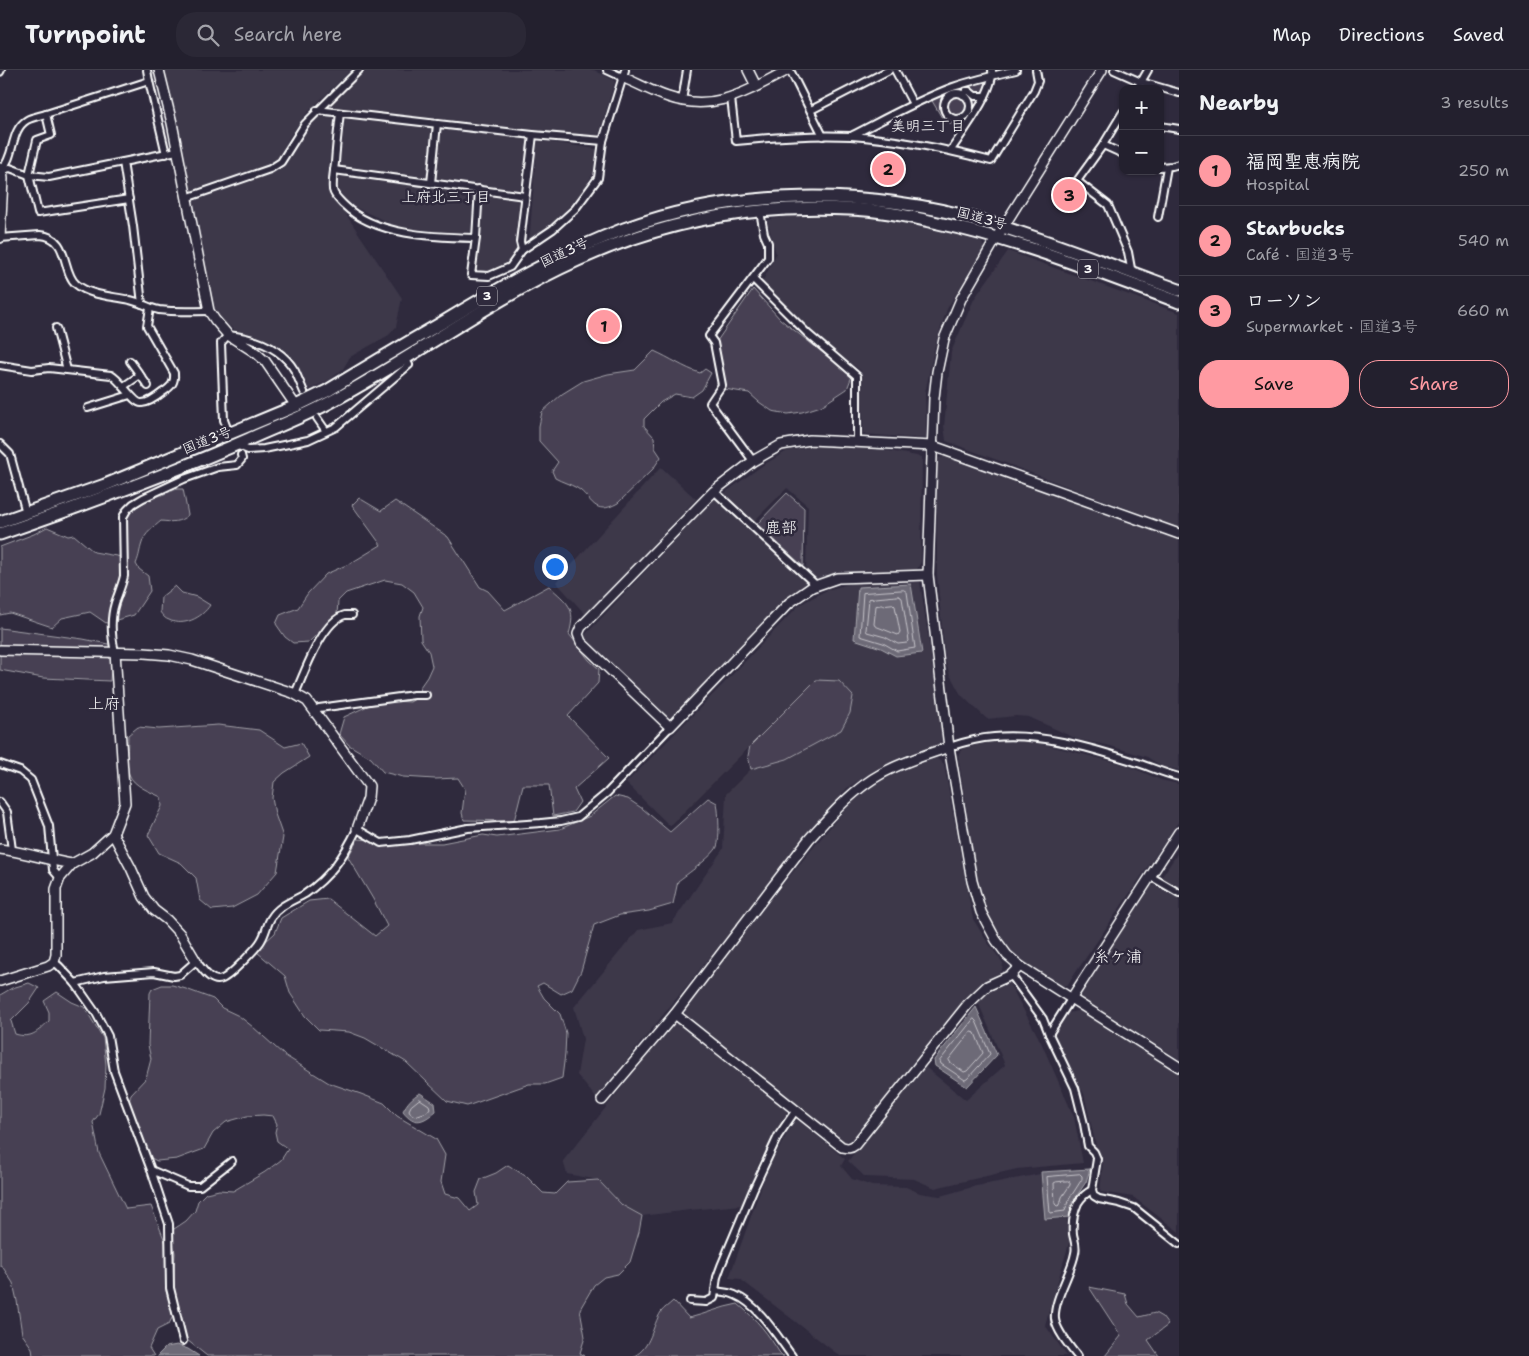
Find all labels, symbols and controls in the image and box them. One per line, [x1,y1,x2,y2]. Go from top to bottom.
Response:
search box [176,12,526,57]
text: Turnpoint [25,19,146,51]
icon: search [194,21,222,49]
text: Search here [234,22,342,47]
text: Map [1273,23,1311,47]
text: Directions [1339,23,1425,47]
text: Saved [1453,23,1504,47]
map controls [1119,85,1164,175]
button: + [1119,85,1164,130]
text: Nearby [1199,89,1279,117]
text: 3 results [1440,92,1509,113]
district label: 美明三丁目 [890,116,966,136]
button: − [1119,130,1164,175]
text: 福岡聖恵病院 [1246,149,1360,174]
pin: 2 [872,150,904,188]
text: 1 [1211,160,1219,181]
text: 250 m [1458,160,1509,181]
text: Hospital [1246,174,1309,195]
pin: 3 [1053,176,1085,214]
district label: 上府北三丁目 [401,187,491,207]
street label: 国道3号 [955,203,1009,233]
text: Starbucks [1246,216,1345,241]
text: 2 [1209,230,1221,251]
text: 540 m [1458,230,1509,251]
street label: 国道3号 [537,233,591,271]
text: Café · 国道3号 [1246,244,1354,265]
road number: 3 [1078,260,1098,278]
road number: 3 [477,287,497,306]
text: ローソン [1246,288,1322,313]
text: 3 [1209,300,1221,321]
text: 660 m [1457,300,1509,321]
pin: 1 [588,307,620,345]
text: Supermarket · 国道3号 [1246,316,1418,337]
button: Save [1199,360,1349,408]
button: Share [1359,360,1509,408]
street label: 国道3号 [180,422,234,458]
district label: 鹿部 [765,517,797,538]
your location [542,554,568,580]
district label: 上府 [88,693,120,714]
district label: 糸ケ浦 [1094,946,1142,967]

